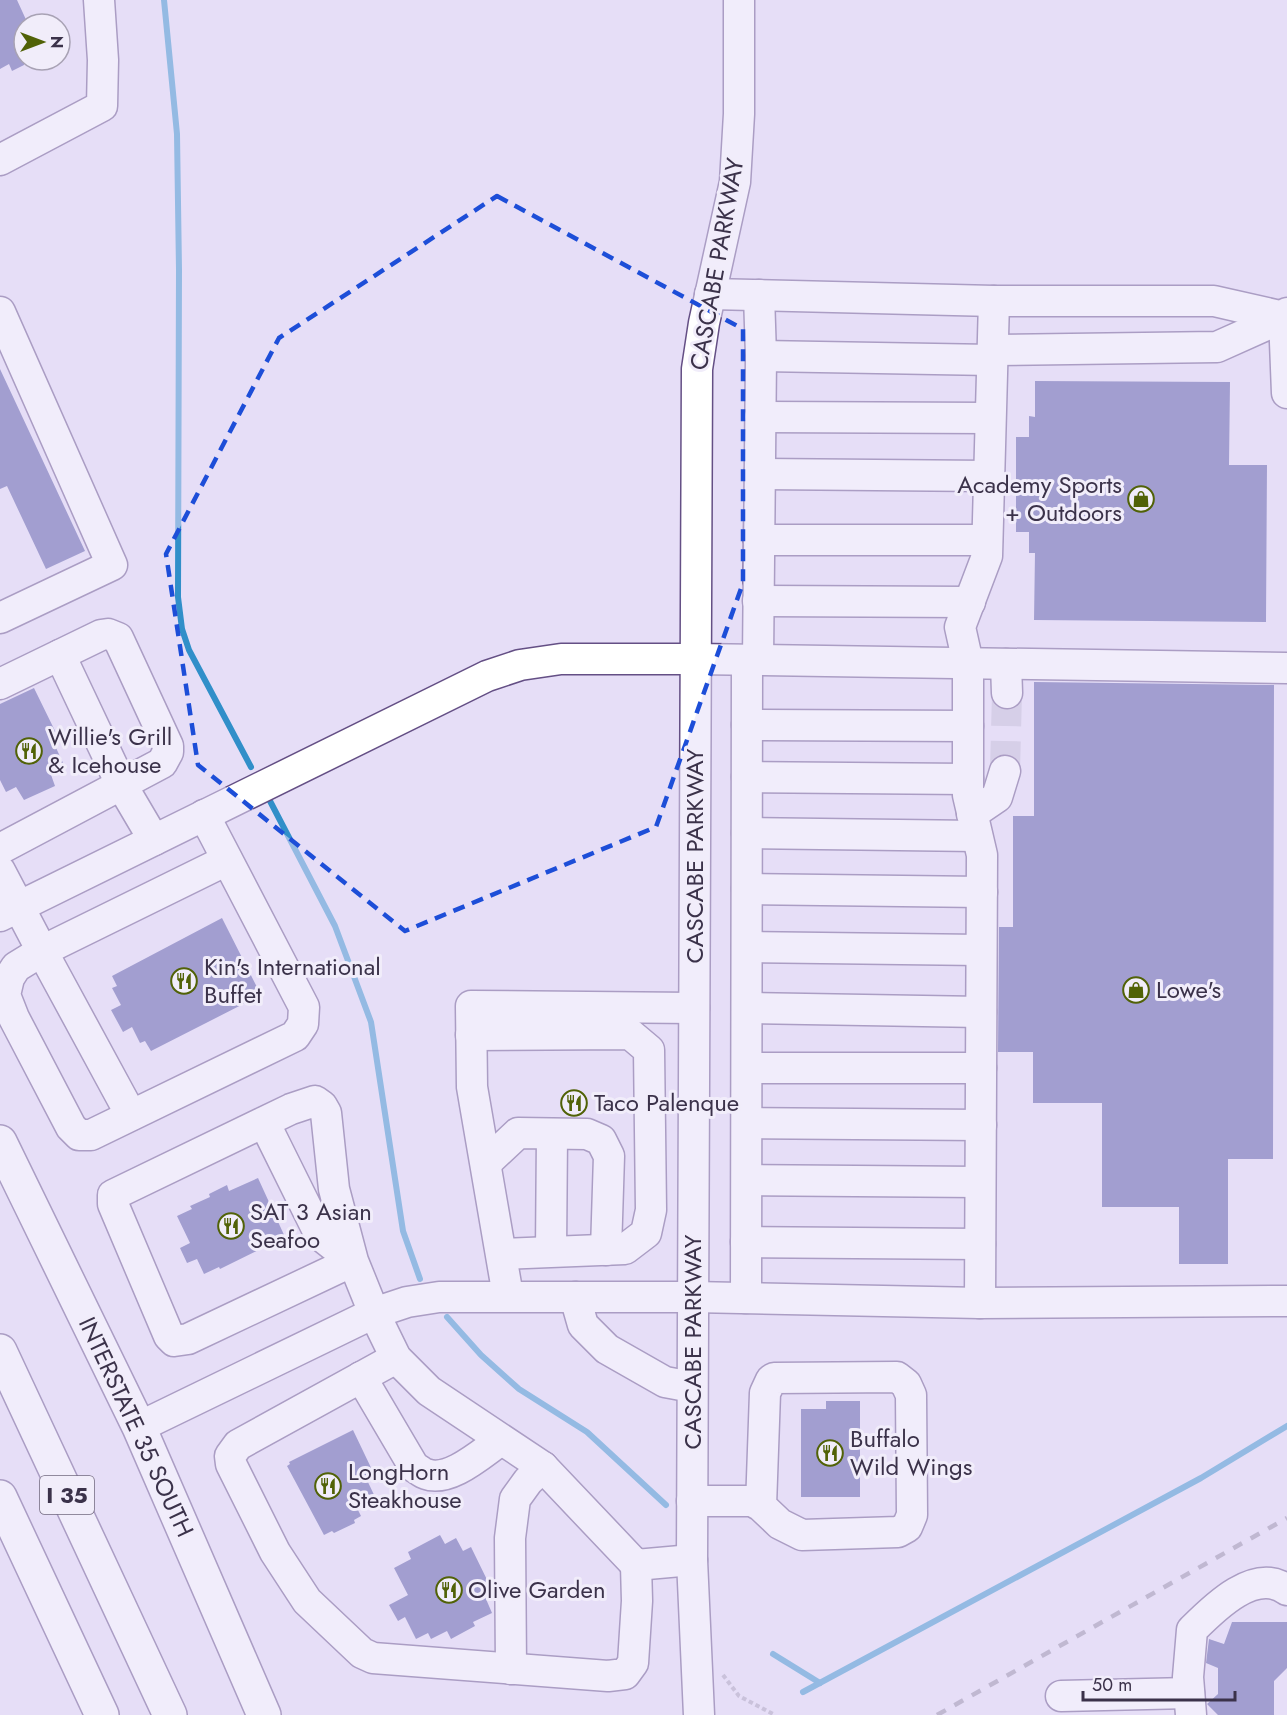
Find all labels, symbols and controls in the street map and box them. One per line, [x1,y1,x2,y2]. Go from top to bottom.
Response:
north arrow [12,12,72,72]
text: N [45,36,68,48]
street label: CASCABE PARKWAY [681,155,752,373]
place label: Academy Sports + Outdoors [957,467,1122,530]
shop icon: Academy Sports + Outdoors [1126,484,1156,514]
place label: Willie's Grill & Icehouse [48,719,172,782]
restaurant icon: Willie's Grill & Icehouse [14,736,44,766]
street label: CASCABE PARKWAY [677,748,712,963]
place label: Kin's International Buffet [204,949,381,1012]
restaurant icon: Kin's International Buffet [169,966,199,996]
place label: Lowe's [1156,972,1221,1007]
shop icon: Lowe's [1121,975,1151,1005]
place label: Taco Palenque [594,1085,739,1120]
restaurant icon: Taco Palenque [559,1088,589,1118]
place label: SAT 3 Asian Seafoo [250,1194,372,1257]
restaurant icon: SAT 3 Asian Seafoo [216,1211,246,1241]
street label: CASCABE PARKWAY [675,1234,710,1449]
street label: INTERSTATE 35 SOUTH [70,1311,203,1543]
place label: Buffalo Wild Wings [850,1421,972,1484]
restaurant icon: Buffalo Wild Wings [815,1438,845,1468]
place label: LongHorn Steakhouse [348,1454,462,1517]
restaurant icon: LongHorn Steakhouse [313,1471,343,1501]
road number: I 35 [40,1476,94,1514]
place label: Olive Garden [468,1572,606,1607]
restaurant icon: Olive Garden [434,1575,464,1605]
scale bar [1083,1664,1234,1702]
text: 50 m [1092,1672,1132,1698]

